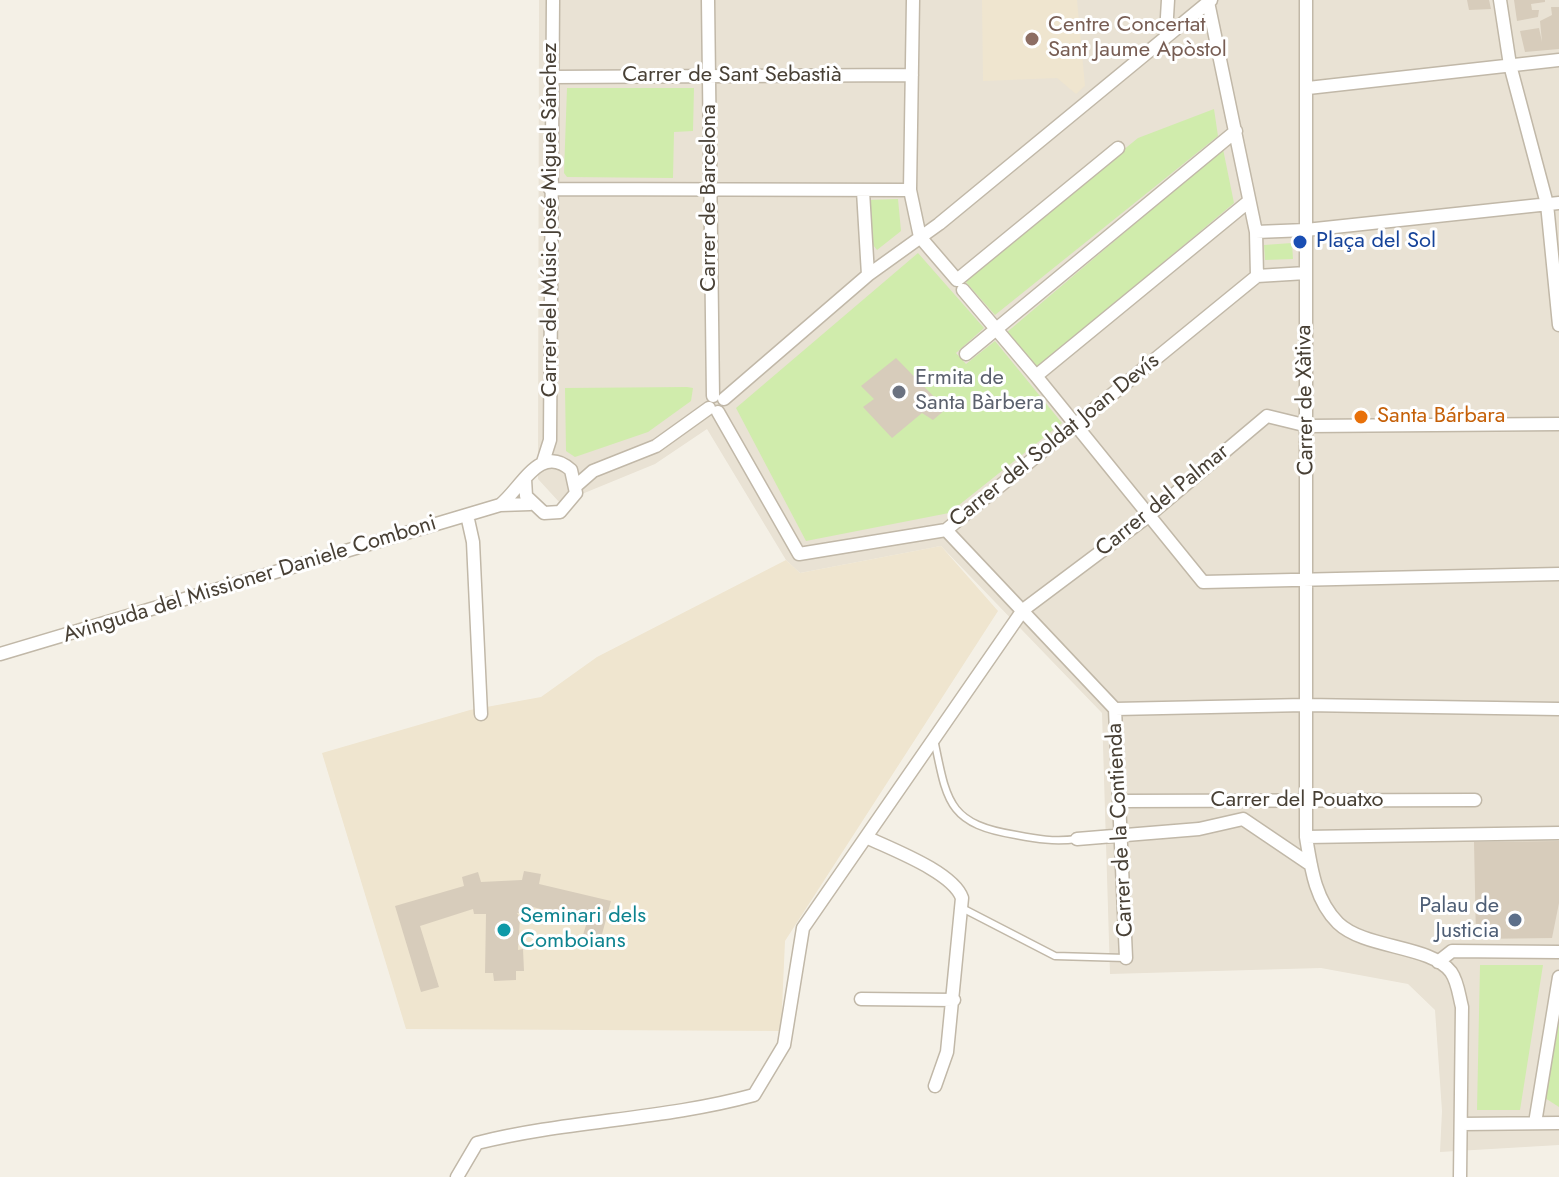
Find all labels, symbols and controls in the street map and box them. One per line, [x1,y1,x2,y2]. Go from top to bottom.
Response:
place label: Centre Concertat Sant Jaume Apòstol [1048,13,1227,64]
marker: Centre Concertat Sant Jaume Apòstol [1023,30,1041,48]
street label: Carrer del Músic José Miguel Sánchez [538,43,564,397]
street label: Carrer de Sant Sebastià [622,63,842,89]
street label: Carrer de Barcelona [697,104,723,292]
place label: Plaça del Sol [1316,229,1436,255]
marker: Plaça del Sol [1291,233,1309,251]
street label: Carrer de Xàtiva [1291,325,1321,475]
street label: Carrer del Soldat Joan Devís [945,348,1165,534]
place label: Ermita de Santa Bàrbera [915,366,1044,418]
marker: Ermita de Santa Bàrbera [890,383,908,401]
place label: Santa Bárbara [1377,404,1505,430]
marker: Santa Bárbara [1352,408,1370,426]
street label: Carrer del Palmar [1091,439,1235,563]
street label: Avinguda del Missioner Daniele Comboni [60,511,440,649]
street label: Carrer de la Contienda [1102,722,1140,938]
street label: Carrer del Pouatxo [1210,788,1384,814]
place label: Palau de Justicia [1419,894,1499,946]
place label: Seminari dels Comboians [520,904,646,956]
marker: Palau de Justicia [1506,911,1524,929]
marker: Seminari dels Comboians [495,921,513,939]

